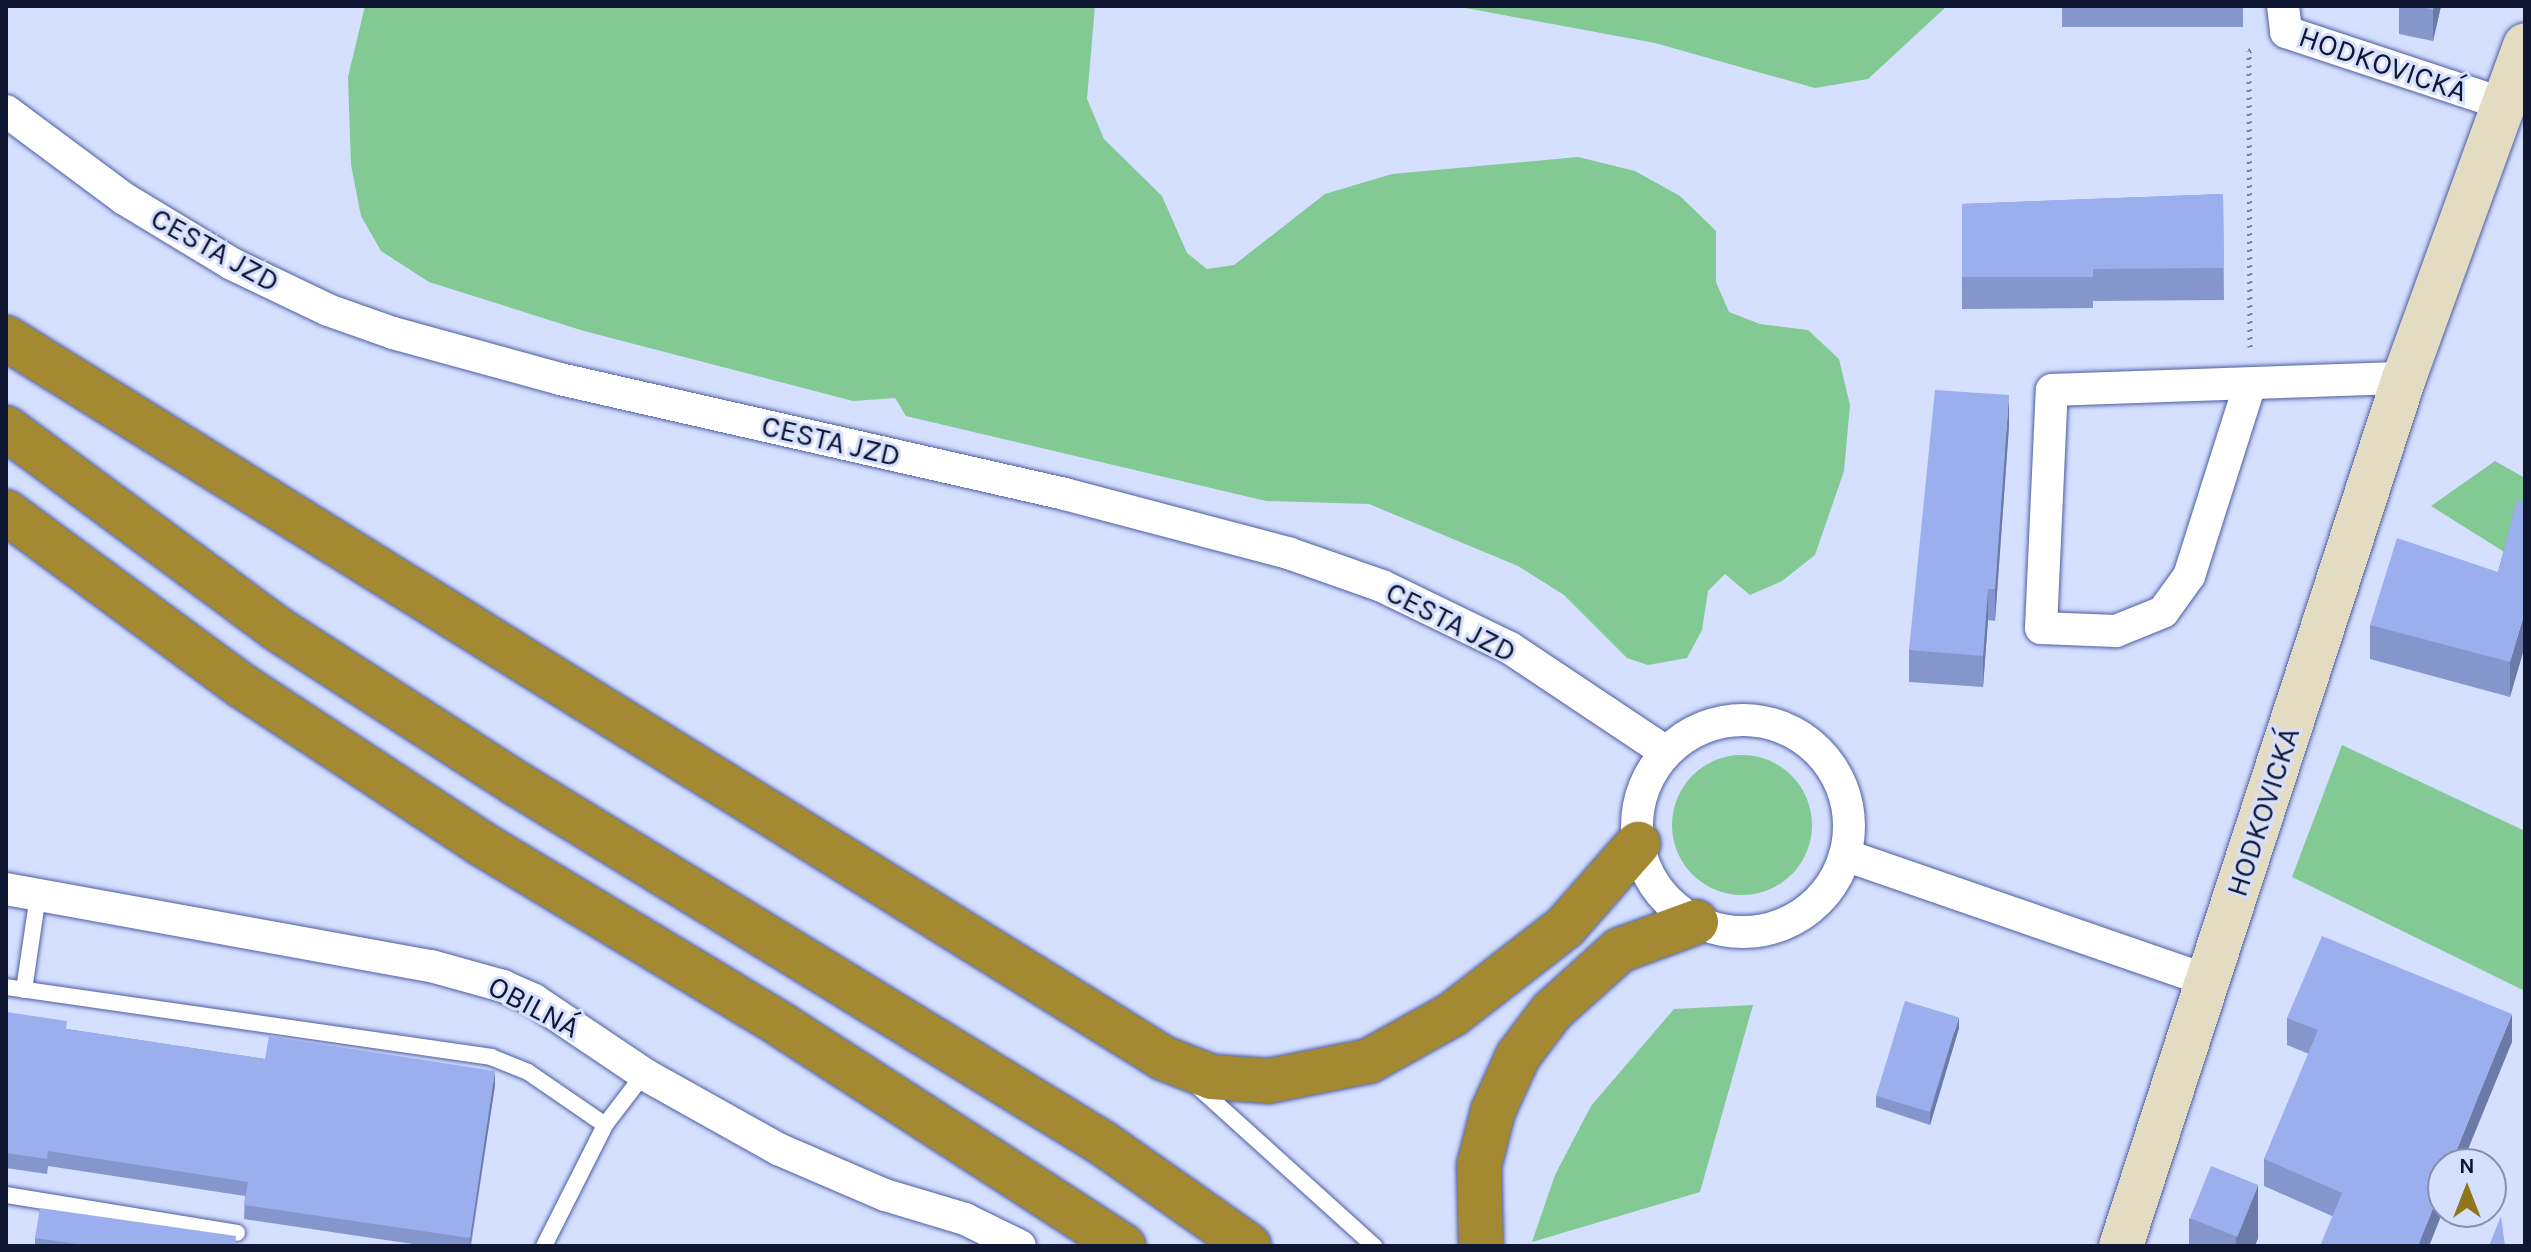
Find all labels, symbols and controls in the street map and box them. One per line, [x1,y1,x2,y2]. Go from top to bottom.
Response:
street label: HODKOVICKÁ [2294,18,2472,110]
street label: CESTA JZD [145,200,285,300]
street label: CESTA JZD [758,408,904,474]
street label: CESTA JZD [1380,574,1522,670]
street label: HODKOVICKÁ [2219,723,2307,901]
street label: OBILNÁ [482,968,586,1046]
north arrow [2427,1148,2507,1228]
text: N [2459,1153,2475,1179]

